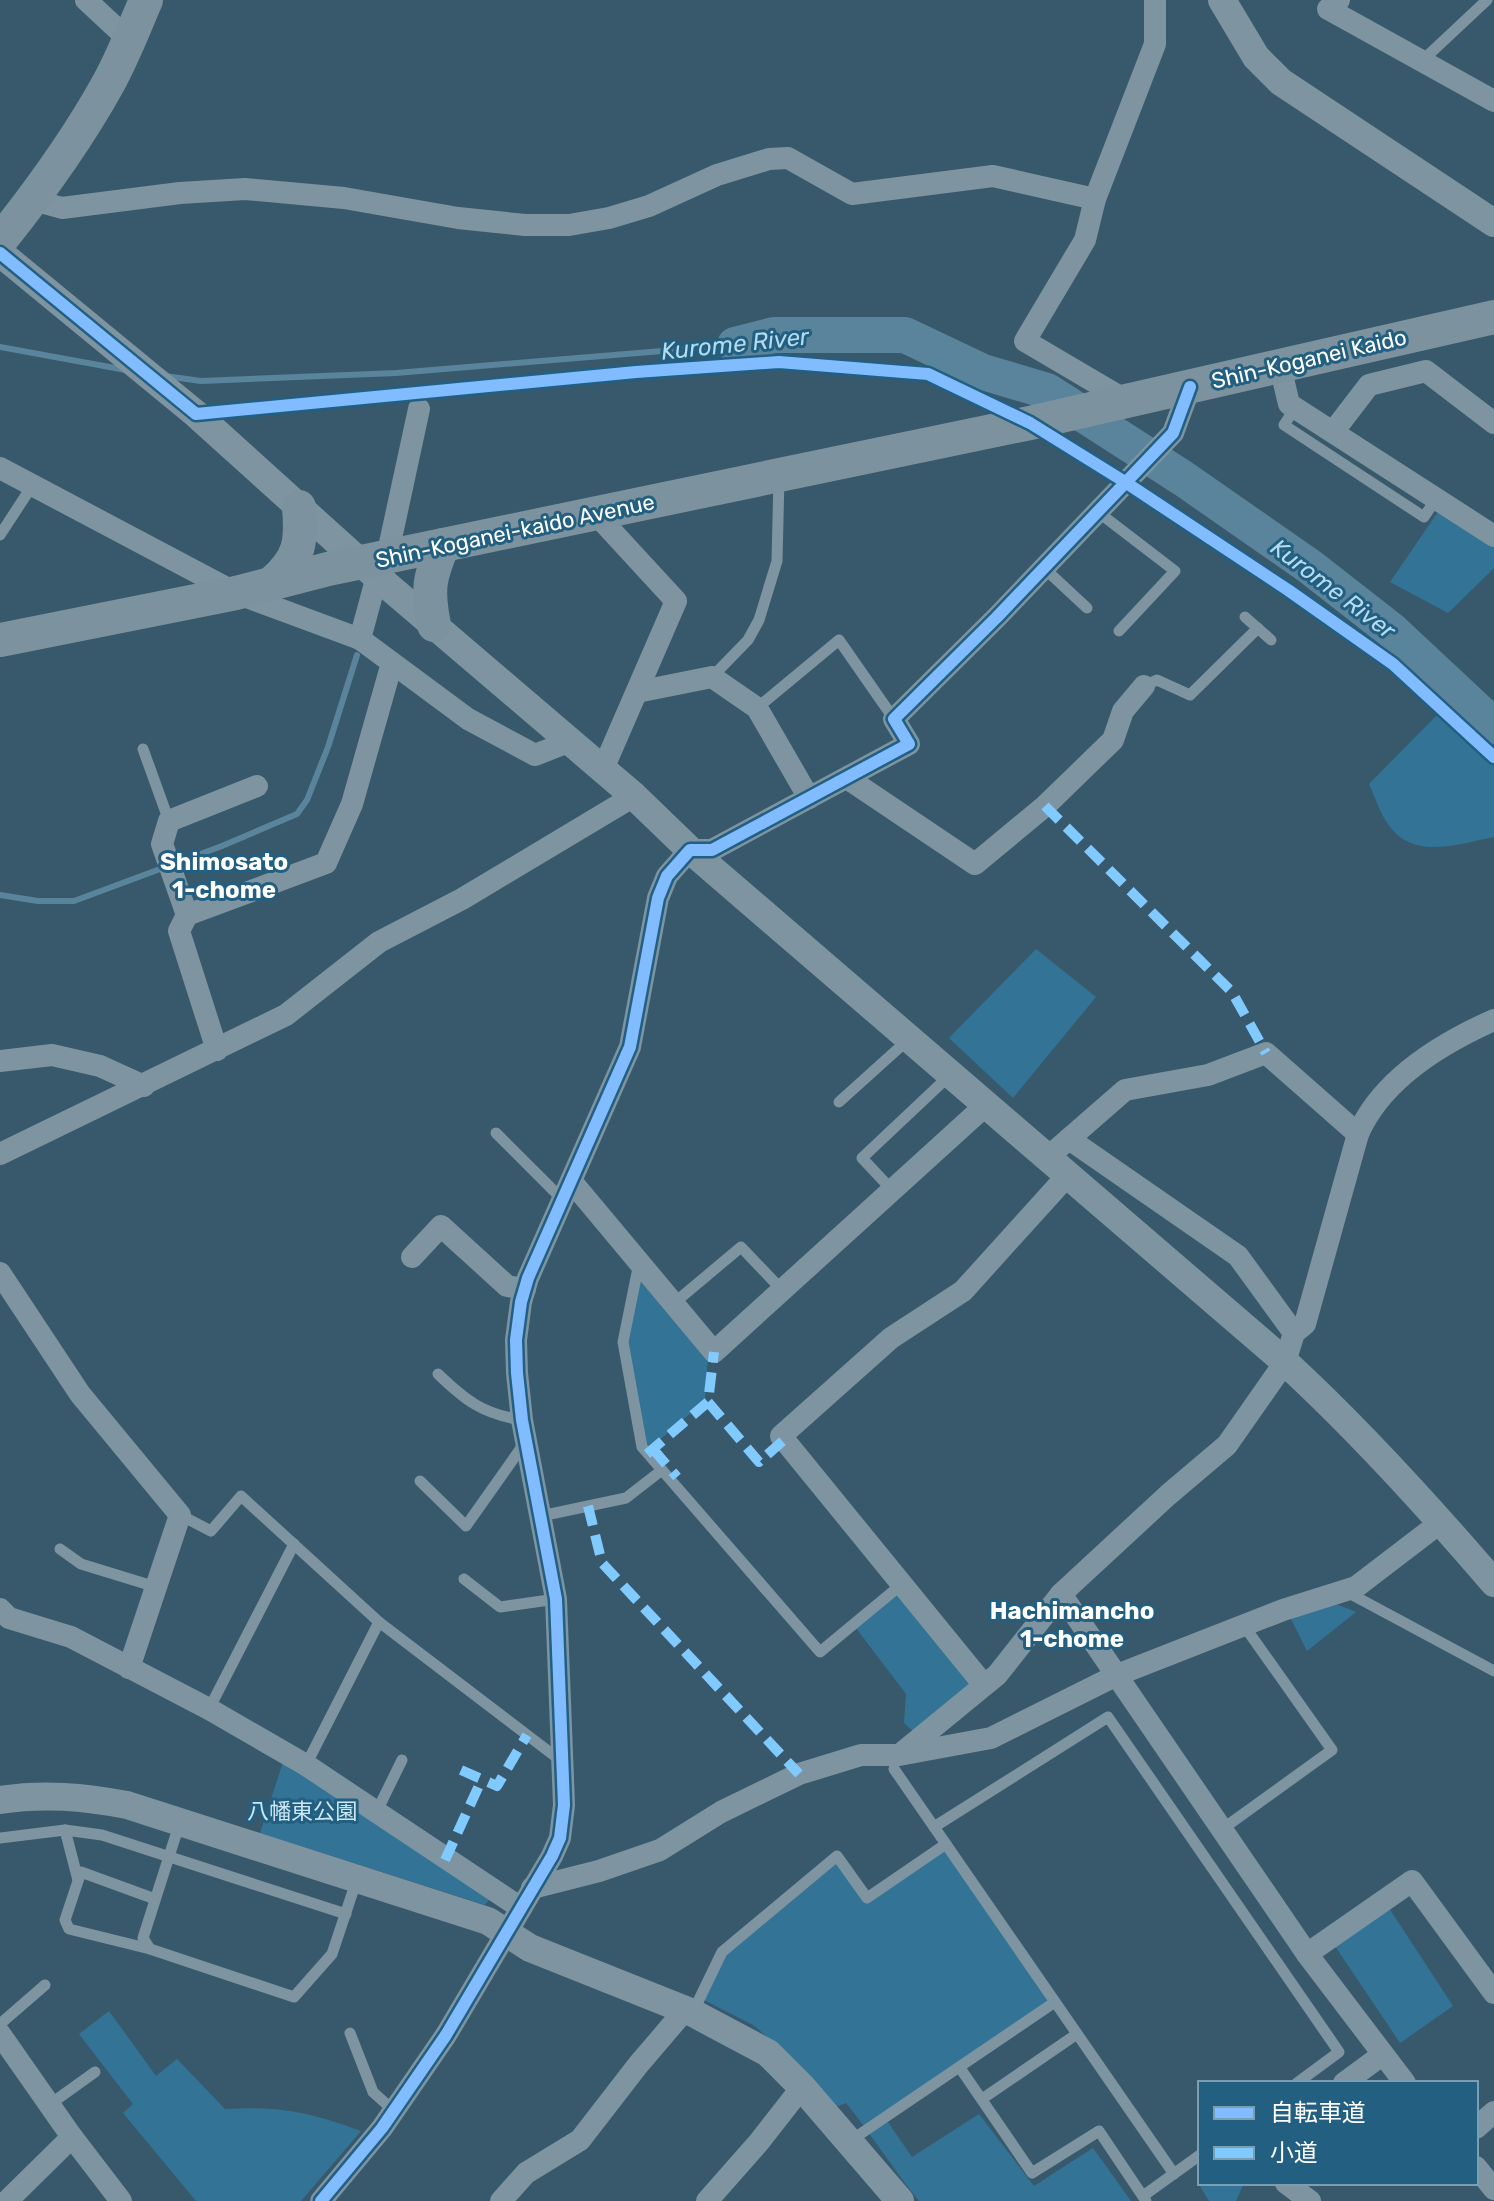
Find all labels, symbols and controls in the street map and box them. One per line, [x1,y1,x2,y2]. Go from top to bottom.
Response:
water label: Kurome River [660,322,811,366]
street label: Shin-Koganei Kaido [1209,323,1409,395]
street label: Shin-Koganei-kaido Avenue [373,488,657,574]
water label: Kurome River [1265,533,1401,645]
district label: Shimosato 1-chome [160,848,288,904]
district label: Hachimancho 1-chome [990,1597,1154,1653]
park label: 八幡東公園 [247,1798,357,1825]
legend [1198,2081,1478,2185]
text: 自転車道 [1270,2099,1366,2127]
text: 小道 [1270,2139,1318,2167]

